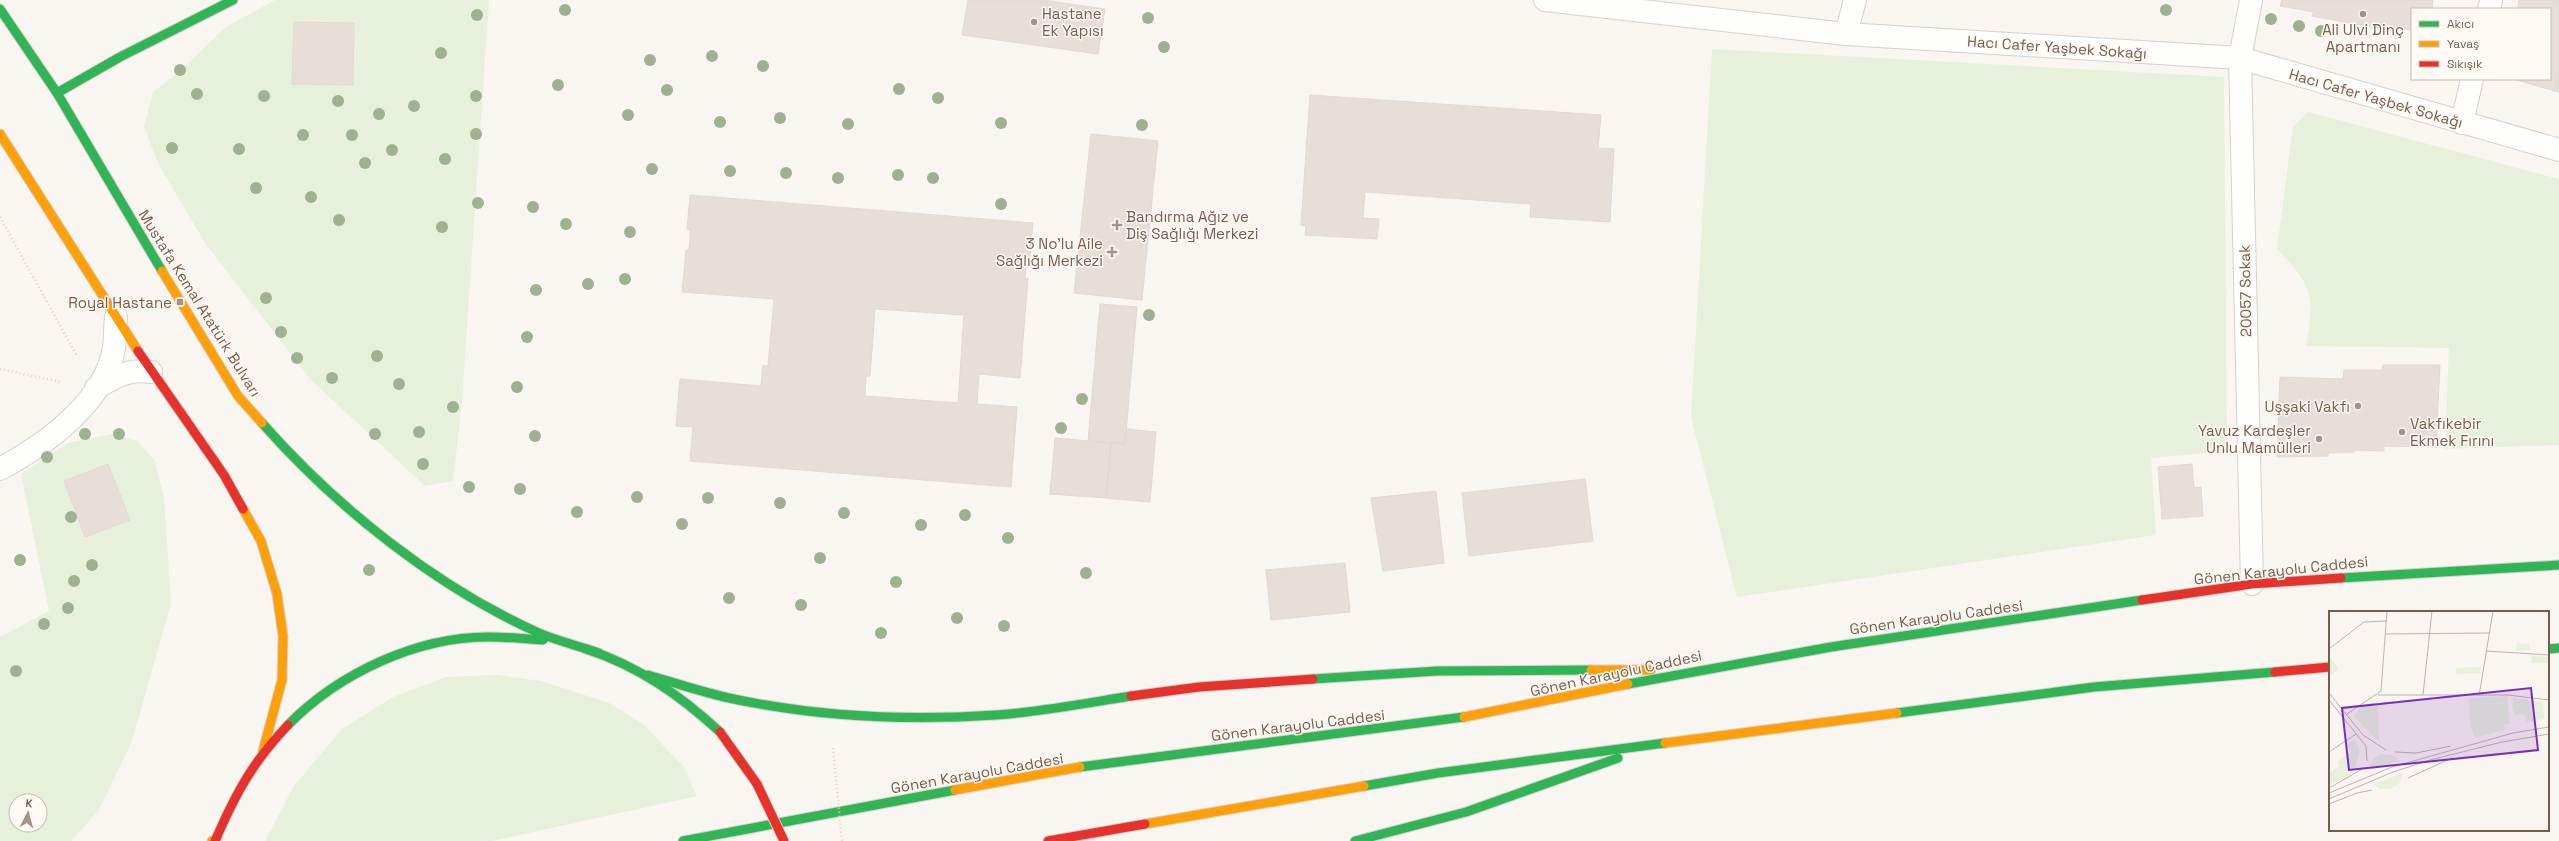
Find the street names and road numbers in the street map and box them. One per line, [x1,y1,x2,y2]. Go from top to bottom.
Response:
street label: Hacı Cafer Yaşbek Sokağı [1967,31,2147,63]
street label: Hacı Cafer Yaşbek Sokağı [2287,64,2465,132]
street label: Mustafa Kemal Atatürk Bulvarı [134,206,266,400]
street label: 20057 Sokak [2235,245,2255,337]
street label: Gönen Karayolu Caddesi [2193,551,2369,589]
street label: Gönen Karayolu Caddesi [1848,595,2024,639]
street label: Gönen Karayolu Caddesi [1528,646,1704,700]
street label: Gönen Karayolu Caddesi [1210,705,1386,745]
street label: Gönen Karayolu Caddesi [889,748,1065,798]

